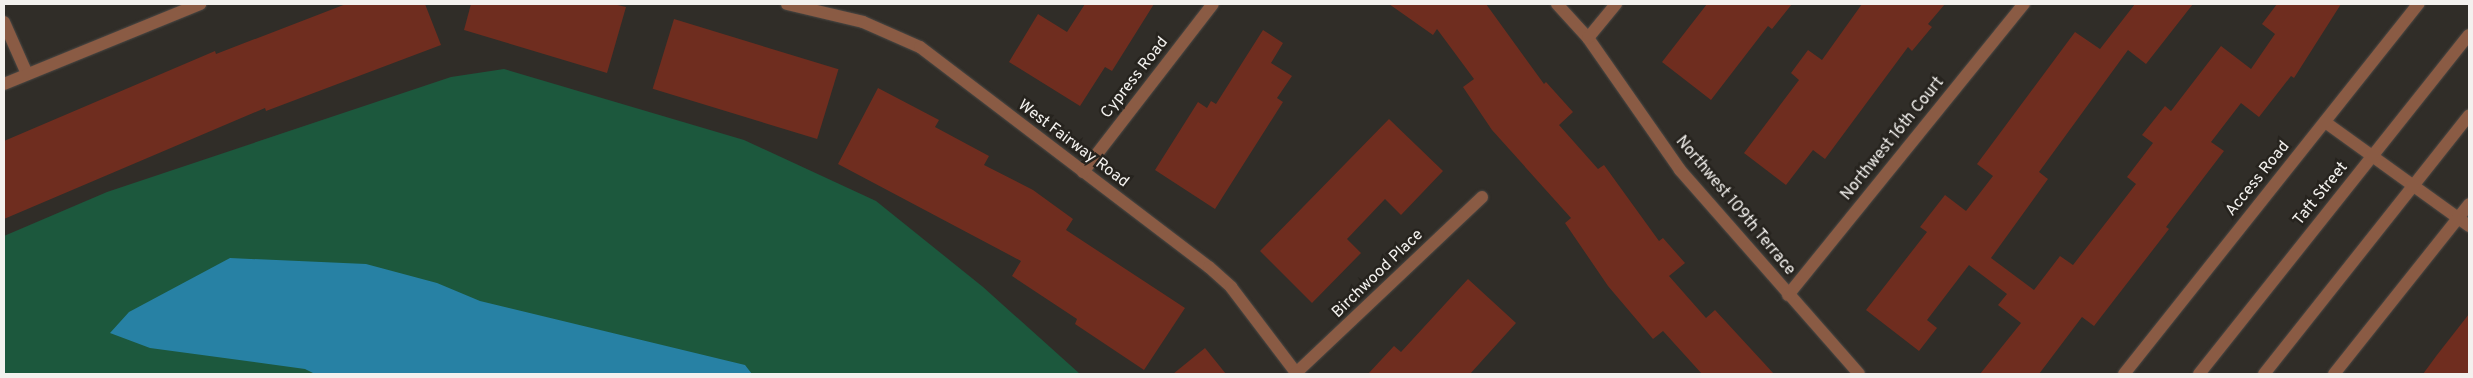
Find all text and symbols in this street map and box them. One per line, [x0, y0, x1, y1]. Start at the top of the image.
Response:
street label: Cypress Road [1097, 34, 1173, 122]
street label: Northwest 16th Court [1837, 73, 1949, 205]
street label: West Fairway Road [1014, 96, 1132, 192]
street label: Northwest 109th Terrace [1671, 132, 1799, 280]
street label: Access Road [2222, 138, 2294, 220]
street label: Taft Street [2290, 158, 2352, 230]
street label: Birchwood Place [1328, 226, 1428, 322]

